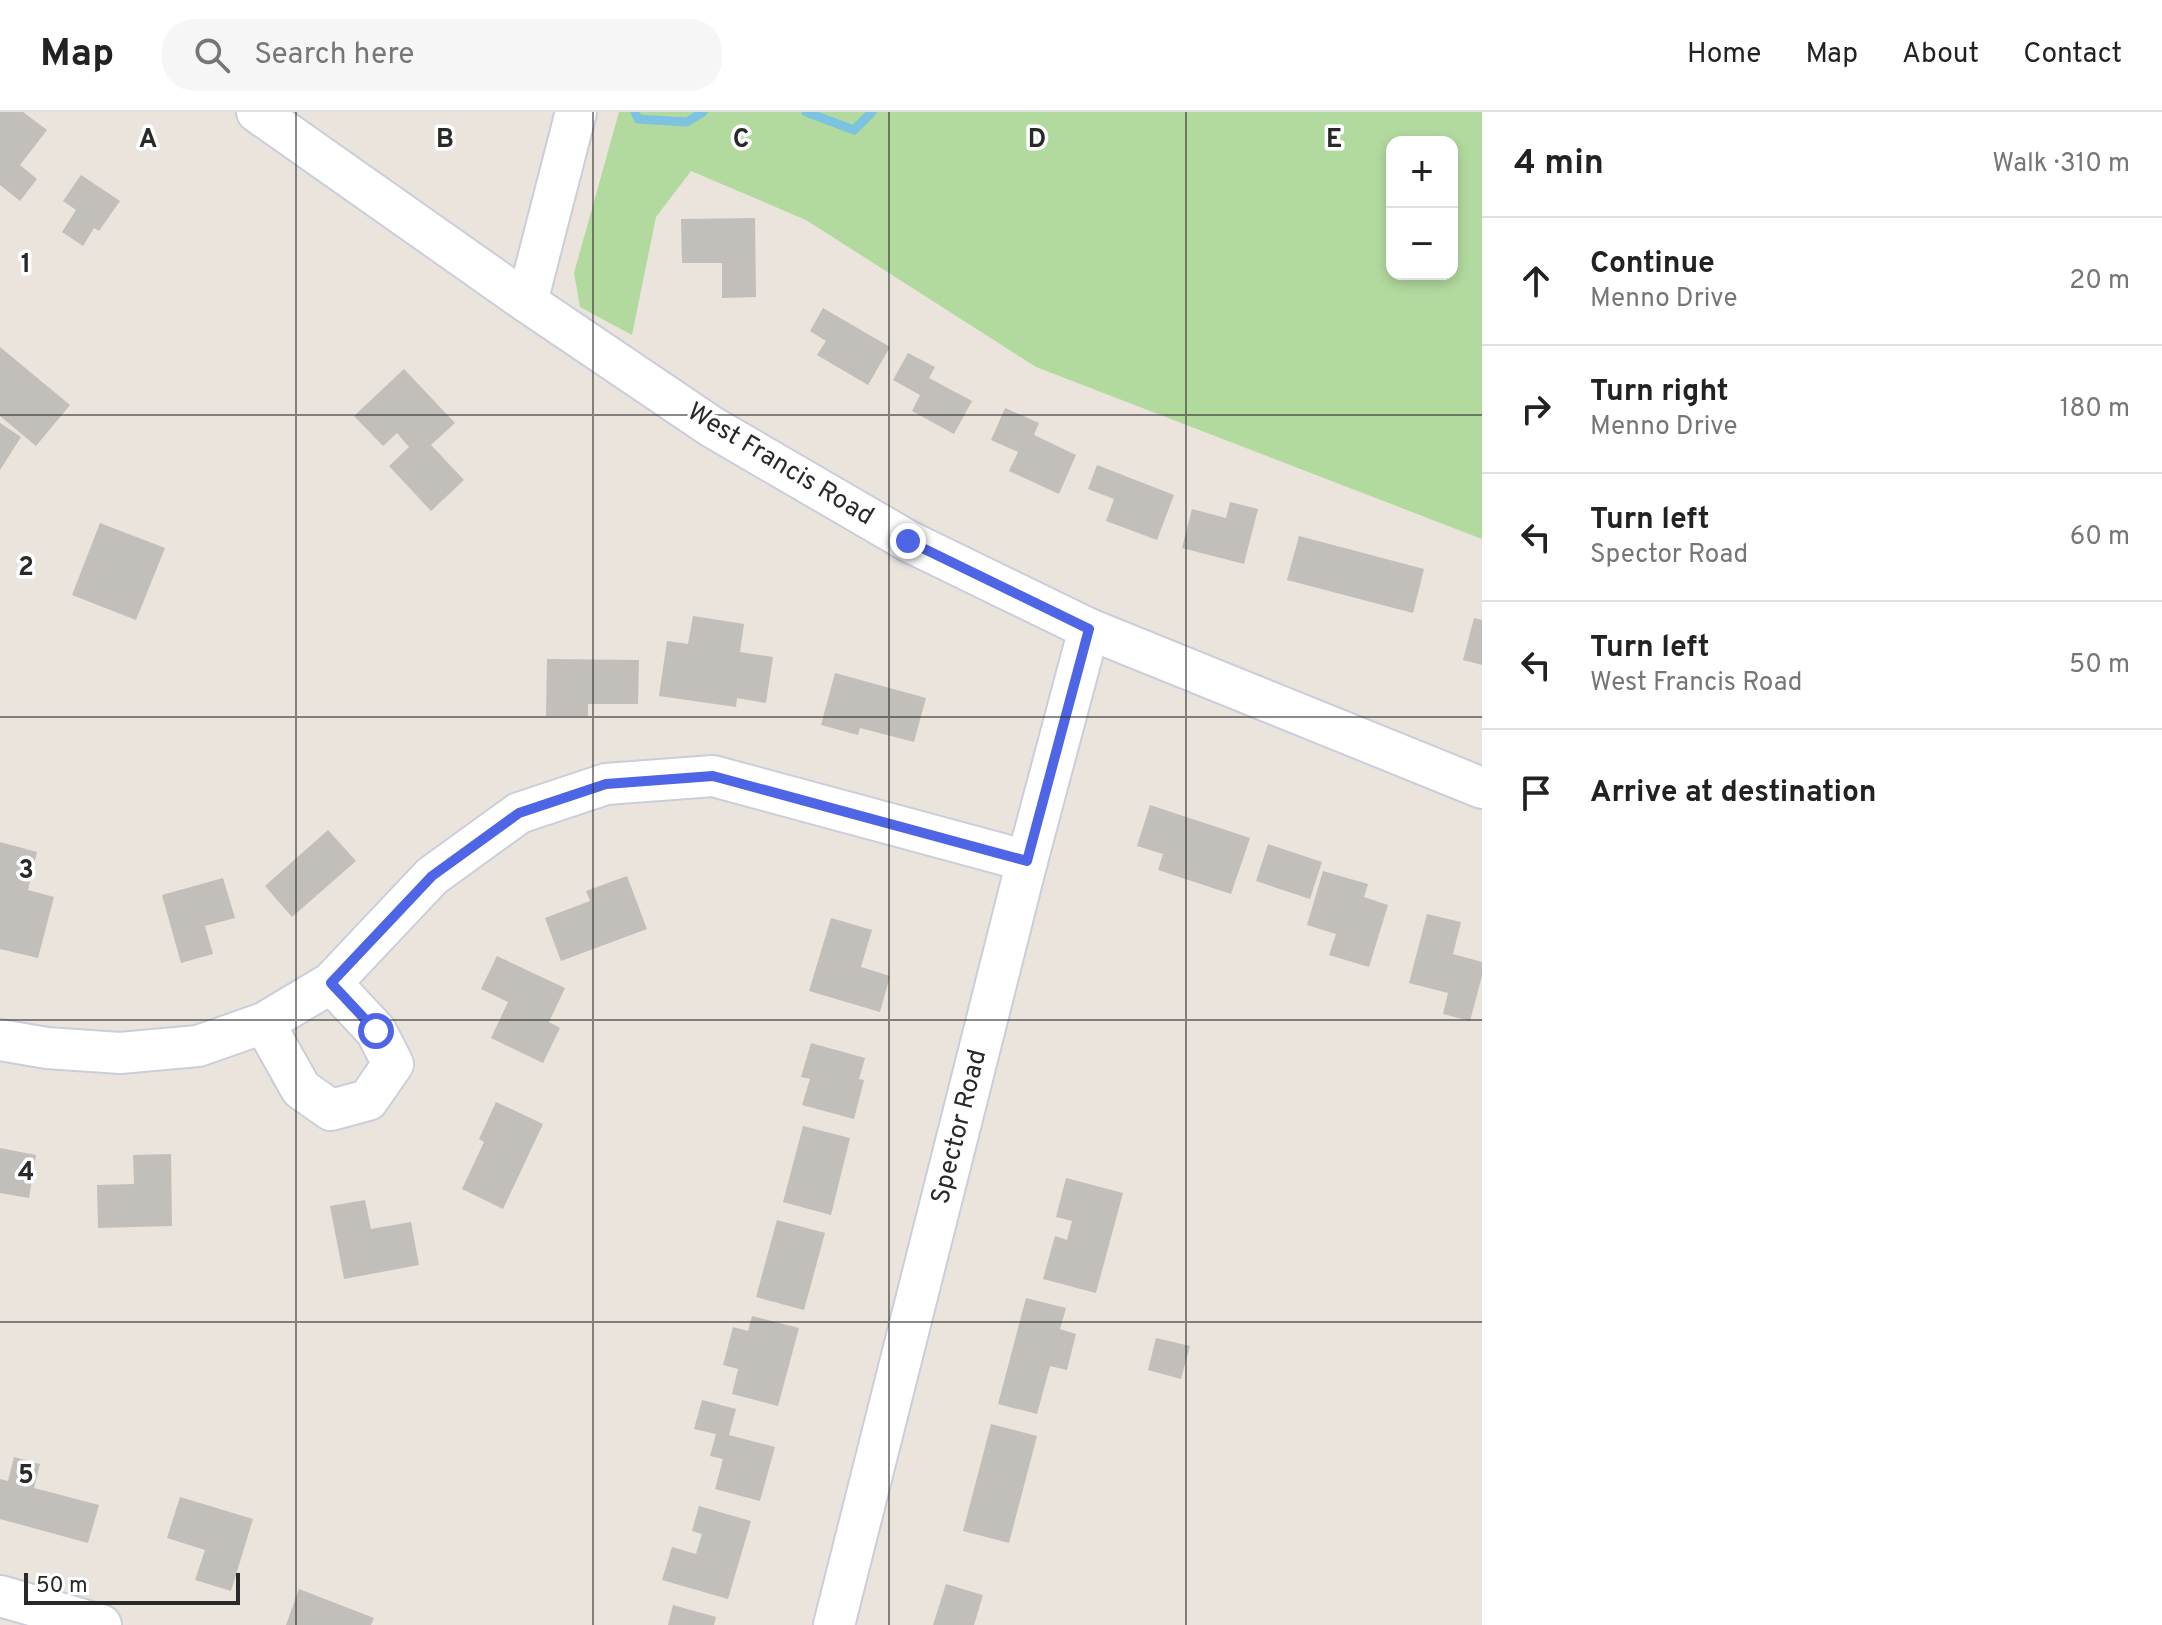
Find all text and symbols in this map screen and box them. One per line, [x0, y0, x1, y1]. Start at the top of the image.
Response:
search box [162, 19, 722, 91]
text: Map [40, 31, 114, 80]
icon: search [190, 33, 234, 77]
text: Search here [254, 37, 414, 74]
text: Home [1687, 37, 1761, 73]
text: Map [1805, 37, 1858, 73]
text: About [1902, 37, 1979, 73]
text: Contact [2023, 37, 2122, 73]
text: A [139, 124, 157, 157]
text: B [436, 124, 454, 157]
text: C [733, 124, 749, 157]
text: D [1028, 124, 1046, 157]
text: E [1326, 124, 1342, 157]
map controls [1386, 136, 1458, 280]
button: + [1386, 136, 1458, 208]
text: 4 min [1514, 143, 1604, 186]
text: Walk · 310 m [1992, 148, 2130, 181]
button: − [1386, 208, 1458, 280]
text: Continue [1590, 246, 1715, 283]
text: 1 [21, 249, 31, 282]
icon: ahead [1514, 259, 1558, 303]
text: 20 m [2069, 265, 2130, 298]
text: Menno Drive [1590, 283, 1737, 316]
text: Turn right [1590, 374, 1728, 411]
icon: right [1514, 387, 1558, 431]
text: 180 m [2060, 393, 2130, 426]
street label: West Francis Road [681, 396, 879, 534]
text: Menno Drive [1590, 411, 1737, 444]
text: Turn left [1590, 502, 1710, 539]
icon: left [1514, 515, 1558, 559]
text: 60 m [2070, 521, 2130, 554]
route end [890, 523, 926, 559]
text: Spector Road [1590, 539, 1748, 572]
text: 2 [18, 552, 34, 585]
text: Turn left [1590, 630, 1710, 667]
icon: left [1514, 643, 1558, 687]
text: 50 m [2069, 649, 2130, 682]
text: West Francis Road [1590, 667, 1802, 700]
icon: arrive [1514, 771, 1558, 815]
text: Arrive at destination [1590, 775, 1876, 812]
text: 3 [18, 855, 34, 888]
route start [358, 1013, 394, 1049]
street label: Spector Road [925, 1046, 995, 1208]
text: 4 [18, 1157, 34, 1190]
text: 5 [18, 1460, 34, 1493]
scale bar [24, 1569, 240, 1605]
text: 50 m [36, 1573, 88, 1600]

